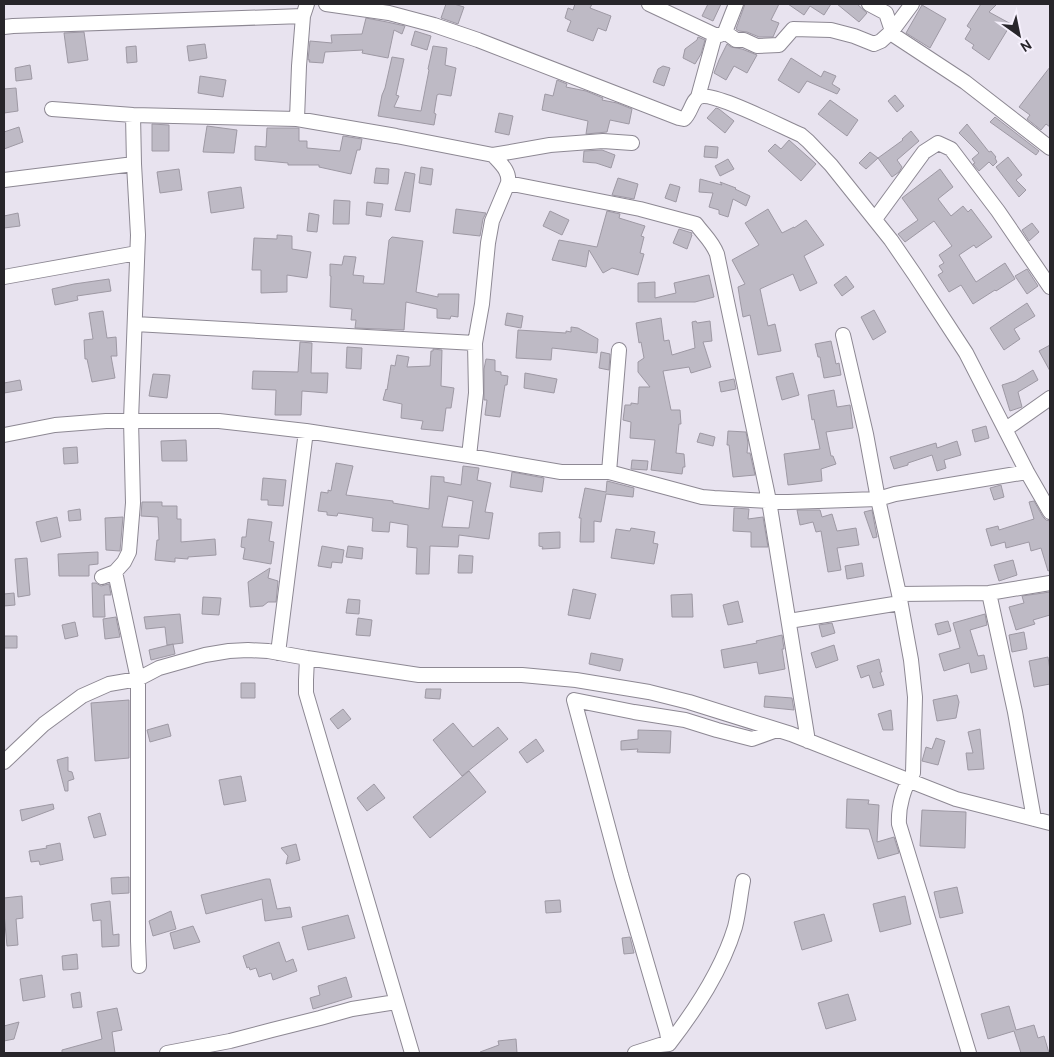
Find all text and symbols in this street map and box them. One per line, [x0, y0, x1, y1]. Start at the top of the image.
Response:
north arrow [994, 10, 1044, 60]
text: N [1017, 36, 1035, 56]

